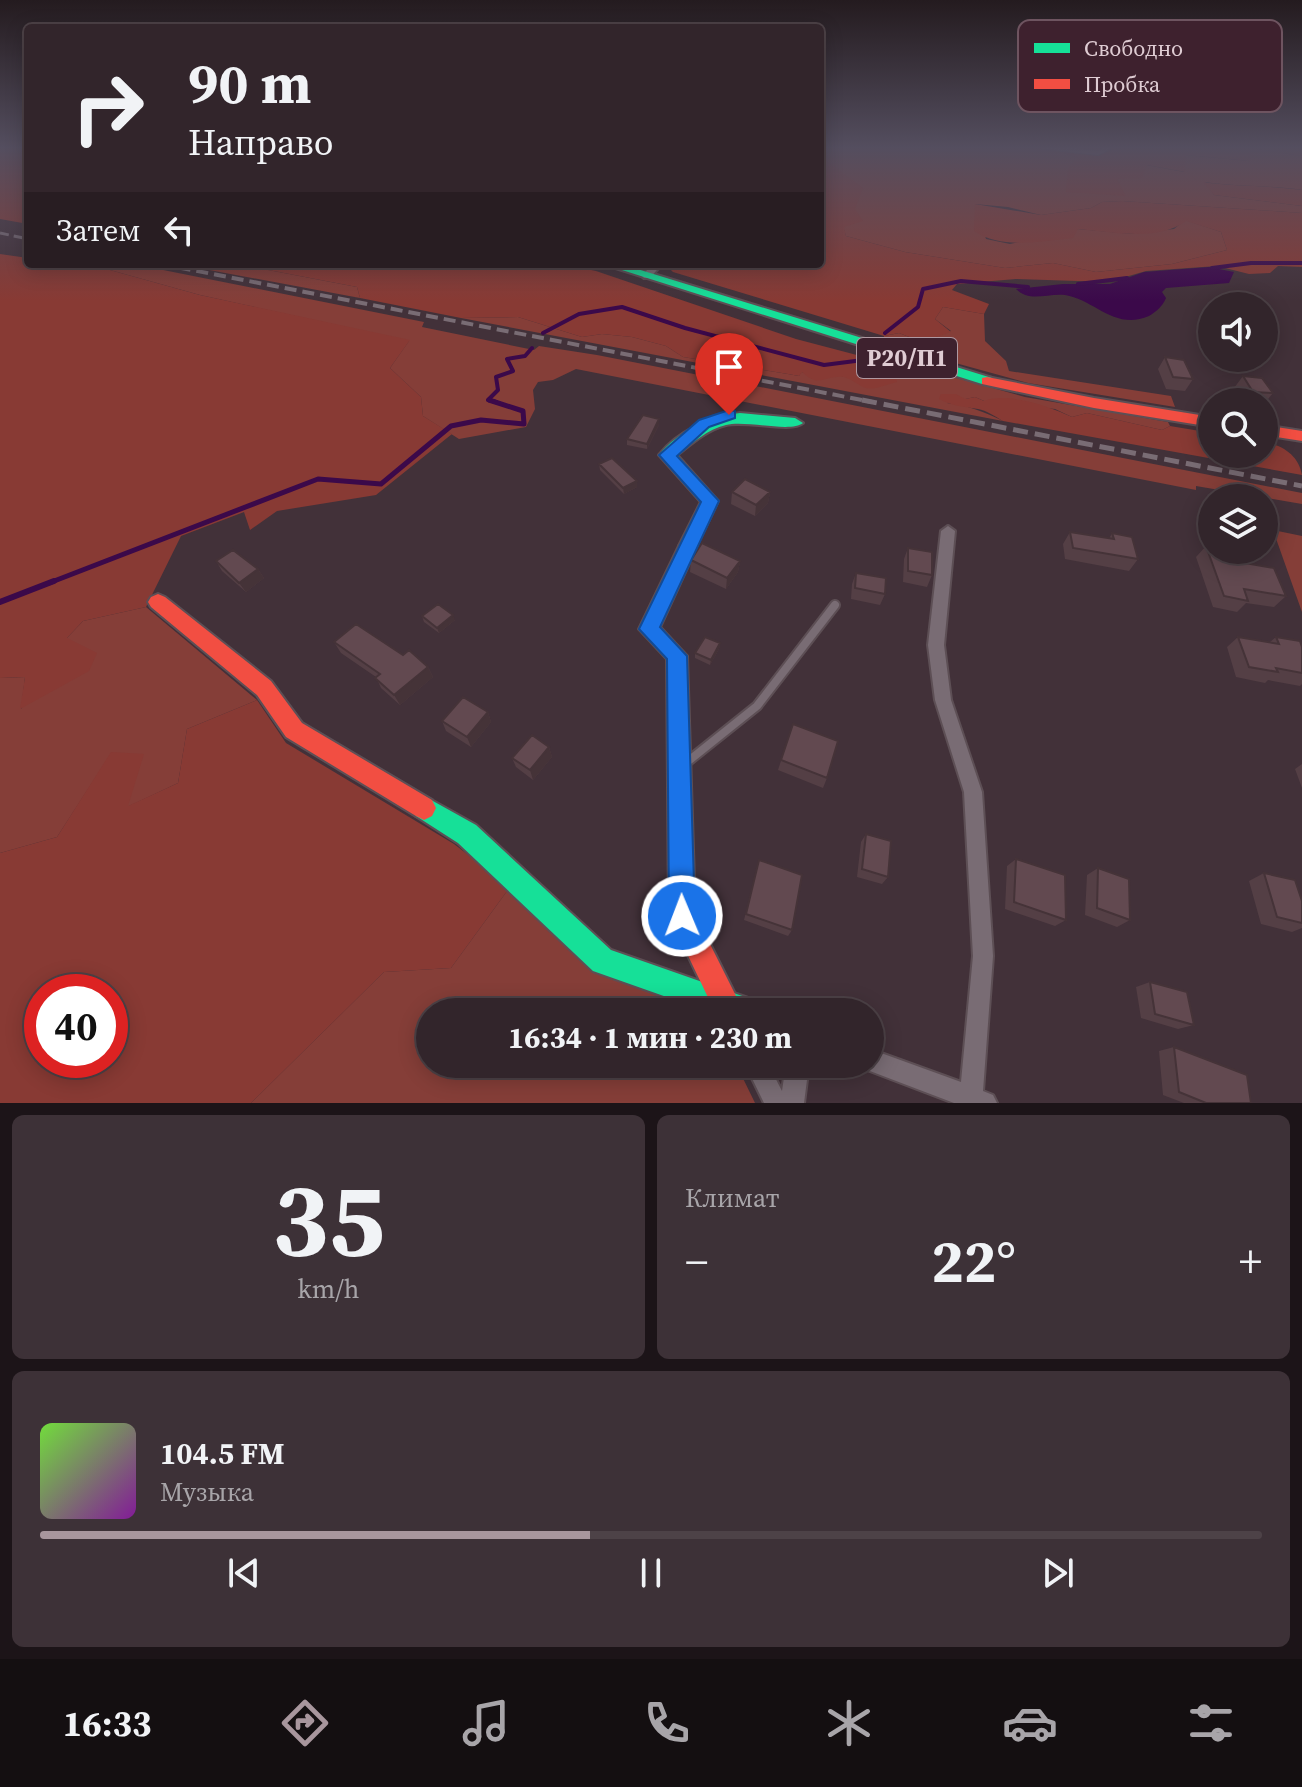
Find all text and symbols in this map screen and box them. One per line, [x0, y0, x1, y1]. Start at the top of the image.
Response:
legend [1018, 20, 1282, 112]
text: Свободно [1084, 33, 1183, 63]
text: 90 m [188, 45, 311, 122]
icon: right [56, 56, 160, 160]
text: Пробка [1084, 69, 1161, 99]
text: Направо [188, 118, 333, 167]
icon: left [157, 208, 201, 252]
text: Затем [56, 210, 141, 251]
map controls [1198, 292, 1278, 564]
button: sound [1198, 292, 1278, 372]
pin [695, 333, 763, 415]
road number: Р20/П1 [857, 338, 957, 378]
icon: arrive [707, 345, 751, 389]
button: search [1198, 388, 1278, 468]
button: layers [1198, 484, 1278, 564]
position arrow [640, 874, 724, 958]
speed limit sign: 40 [24, 974, 128, 1078]
text: 16:34 · 1 мин · 230 m [508, 1017, 792, 1058]
text: 35 [272, 1147, 385, 1290]
text: Климат [685, 1180, 779, 1216]
text: 22° [931, 1220, 1016, 1302]
text: − [685, 1231, 708, 1292]
text: + [1239, 1231, 1262, 1292]
text: km/h [298, 1271, 359, 1307]
text: 104.5 FM [160, 1433, 285, 1474]
text: Музыка [160, 1474, 254, 1510]
icon: previous [222, 1551, 266, 1595]
icon: pause [629, 1551, 673, 1595]
icon: next [1036, 1551, 1080, 1595]
icon: directions [277, 1695, 333, 1751]
icon: music [458, 1695, 514, 1751]
icon: phone [639, 1695, 695, 1751]
icon: climate [821, 1695, 877, 1751]
icon: car [1002, 1695, 1058, 1751]
icon: filters [1183, 1695, 1239, 1751]
text: 16:33 [63, 1699, 152, 1748]

